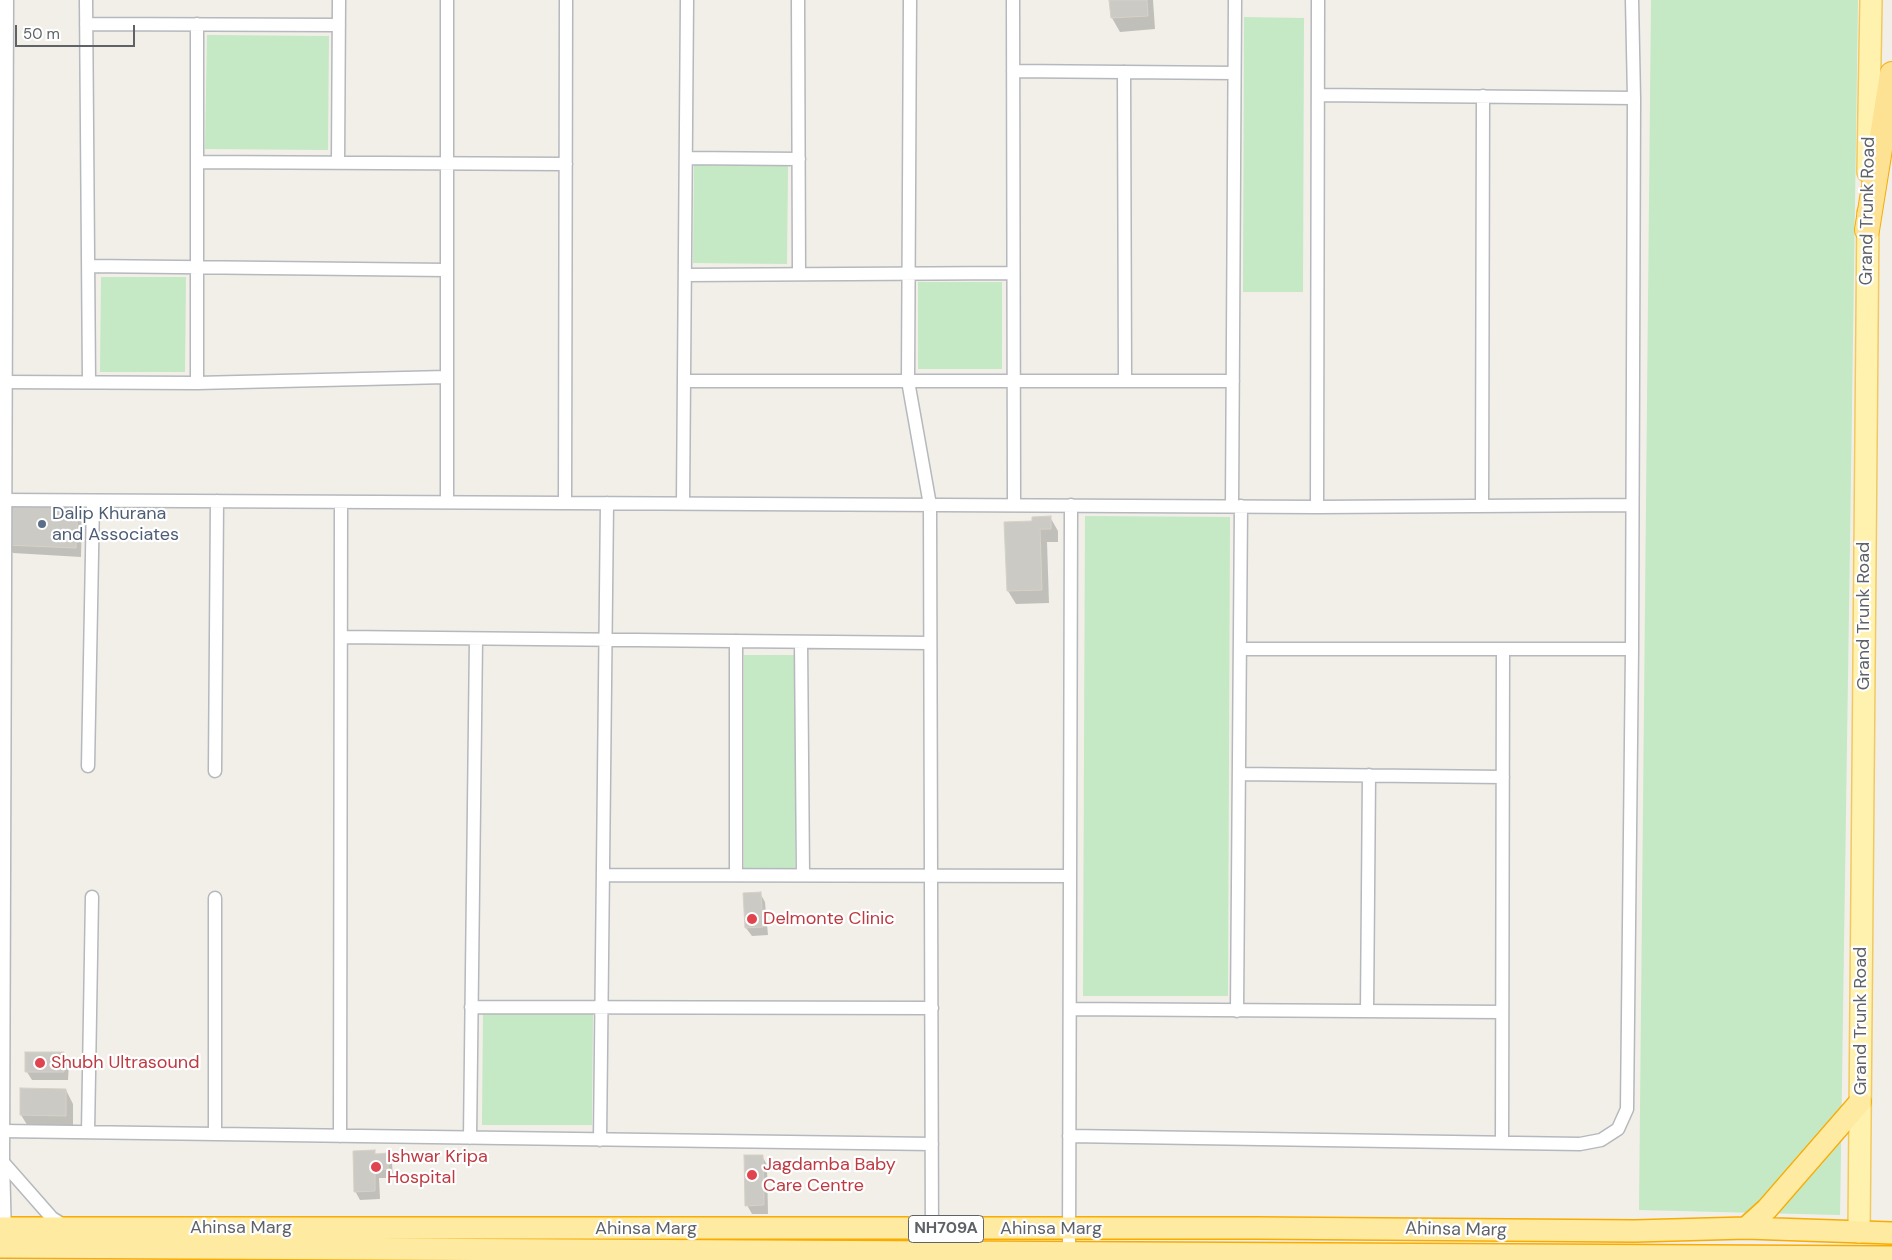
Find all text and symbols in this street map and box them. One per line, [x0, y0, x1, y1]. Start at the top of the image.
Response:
scale bar [18, 15, 138, 47]
text: 50 m [23, 24, 60, 44]
street label: Grand Trunk Road [1856, 137, 1880, 285]
place label: Dalip Khurana and Associates [52, 503, 179, 546]
marker: Dalip Khurana and Associates [36, 518, 48, 530]
street label: Grand Trunk Road [1853, 542, 1875, 690]
place label: Delmonte Clinic [763, 908, 895, 930]
marker: Delmonte Clinic [745, 912, 759, 926]
street label: Grand Trunk Road [1850, 947, 1872, 1095]
place label: Shubh Ultrasound [51, 1052, 199, 1074]
marker: Shubh Ultrasound [33, 1056, 47, 1070]
place label: Ishwar Kripa Hospital [387, 1146, 488, 1188]
place label: Jagdamba Baby Care Centre [763, 1154, 896, 1196]
marker: Ishwar Kripa Hospital [369, 1160, 383, 1174]
marker: Jagdamba Baby Care Centre [745, 1168, 759, 1182]
road number: NH709A [908, 1216, 984, 1242]
street label: Ahinsa Marg [190, 1217, 292, 1239]
street label: Ahinsa Marg [595, 1218, 697, 1240]
street label: Ahinsa Marg [1000, 1218, 1102, 1240]
street label: Ahinsa Marg [1405, 1218, 1507, 1242]

